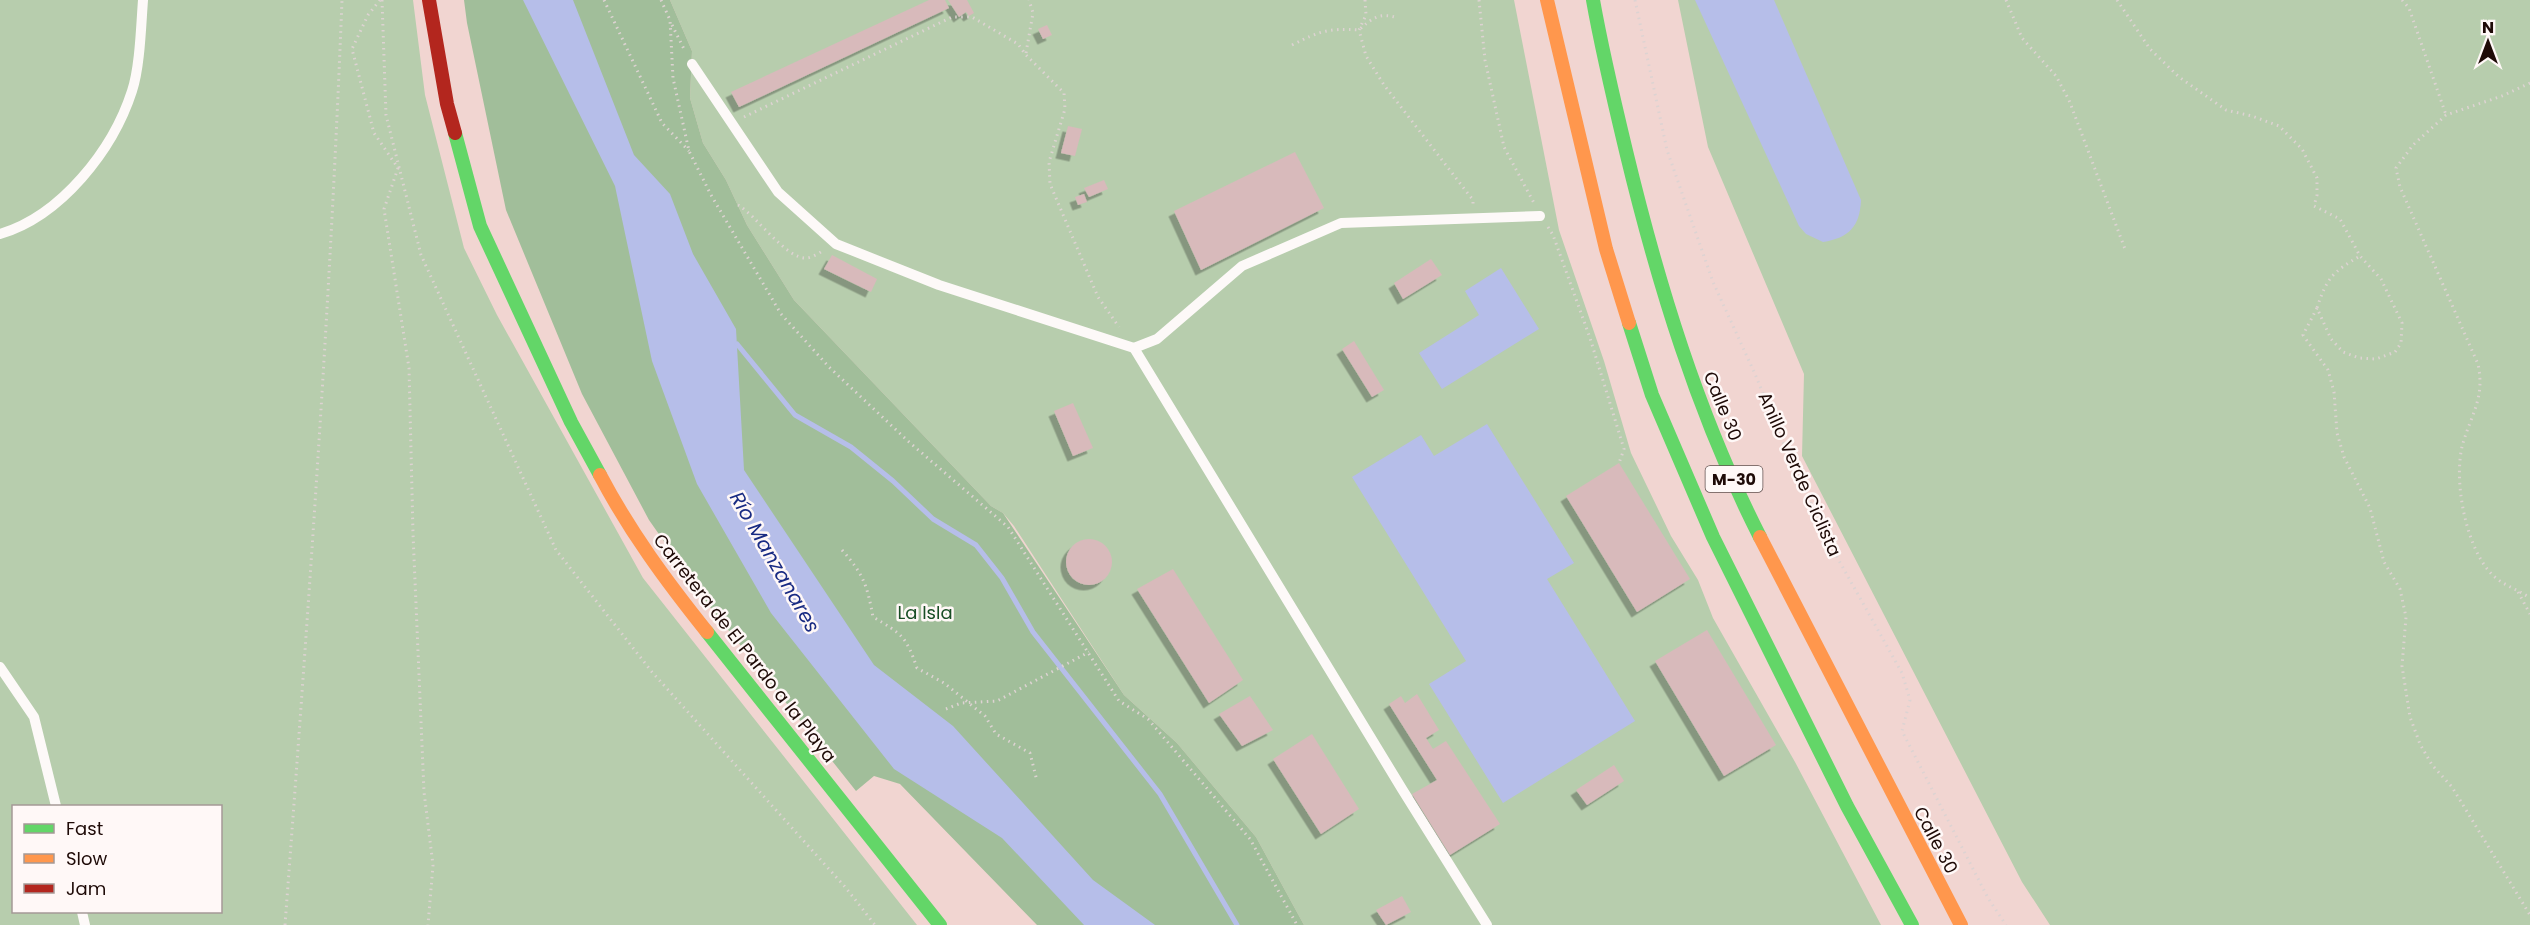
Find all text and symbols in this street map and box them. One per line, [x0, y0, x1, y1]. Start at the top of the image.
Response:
north arrow [2458, 12, 2518, 72]
text: N [2482, 16, 2494, 39]
street label: Calle 30 [1698, 368, 1748, 444]
street label: Anillo Verde Ciclista [1752, 388, 1848, 560]
road number: M-30 [1706, 466, 1762, 492]
water label: Río Manzanares [723, 486, 827, 638]
street label: Carretera de El Pardo a la Playa [648, 528, 842, 768]
park label: La Isla [897, 600, 953, 625]
street label: Calle 30 [1908, 802, 1964, 878]
legend [12, 805, 222, 913]
text: Fast [66, 816, 103, 841]
text: Slow [66, 846, 108, 871]
text: Jam [66, 876, 106, 901]

